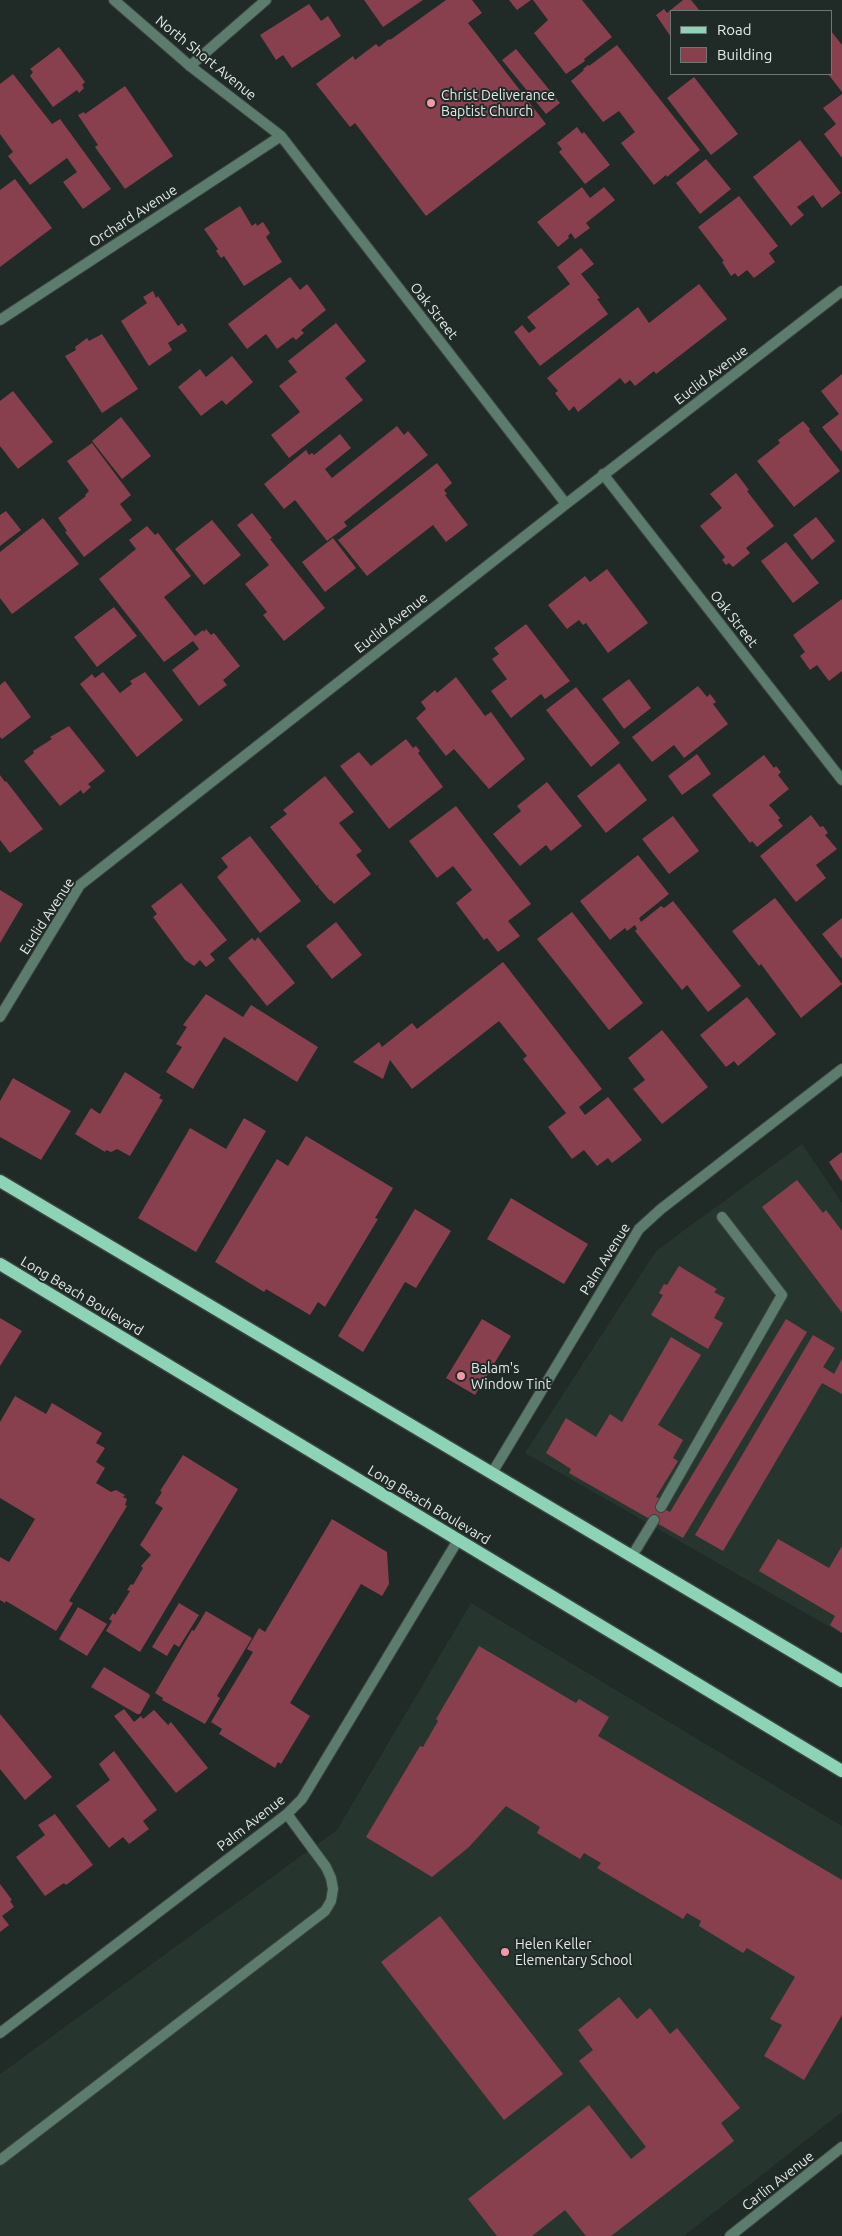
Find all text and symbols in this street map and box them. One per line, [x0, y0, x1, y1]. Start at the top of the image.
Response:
legend [670, 10, 832, 75]
street label: North Short Avenue [152, 12, 260, 104]
text: Road [717, 21, 752, 38]
text: Building [717, 46, 772, 63]
place label: Christ Deliverance Baptist Church [441, 87, 555, 120]
marker: Christ Deliverance Baptist Church [425, 97, 437, 109]
street label: Orchard Avenue [86, 181, 180, 251]
street label: Oak Street [407, 279, 461, 343]
street label: Euclid Avenue [671, 342, 751, 408]
street label: Oak Street [707, 587, 761, 651]
street label: Euclid Avenue [351, 589, 431, 657]
street label: Euclid Avenue [16, 875, 78, 957]
street label: Palm Avenue [576, 1220, 634, 1298]
street label: Long Beach Boulevard [18, 1253, 146, 1339]
place label: Balam's Window Tint [471, 1360, 551, 1392]
marker: Balam's Window Tint [455, 1370, 467, 1382]
street label: Long Beach Boulevard [365, 1462, 493, 1548]
street label: Palm Avenue [214, 1791, 288, 1855]
place label: Helen Keller Elementary School [515, 1936, 632, 1968]
marker: Helen Keller Elementary School [499, 1946, 511, 1958]
street label: Carlin Avenue [739, 2148, 817, 2214]

